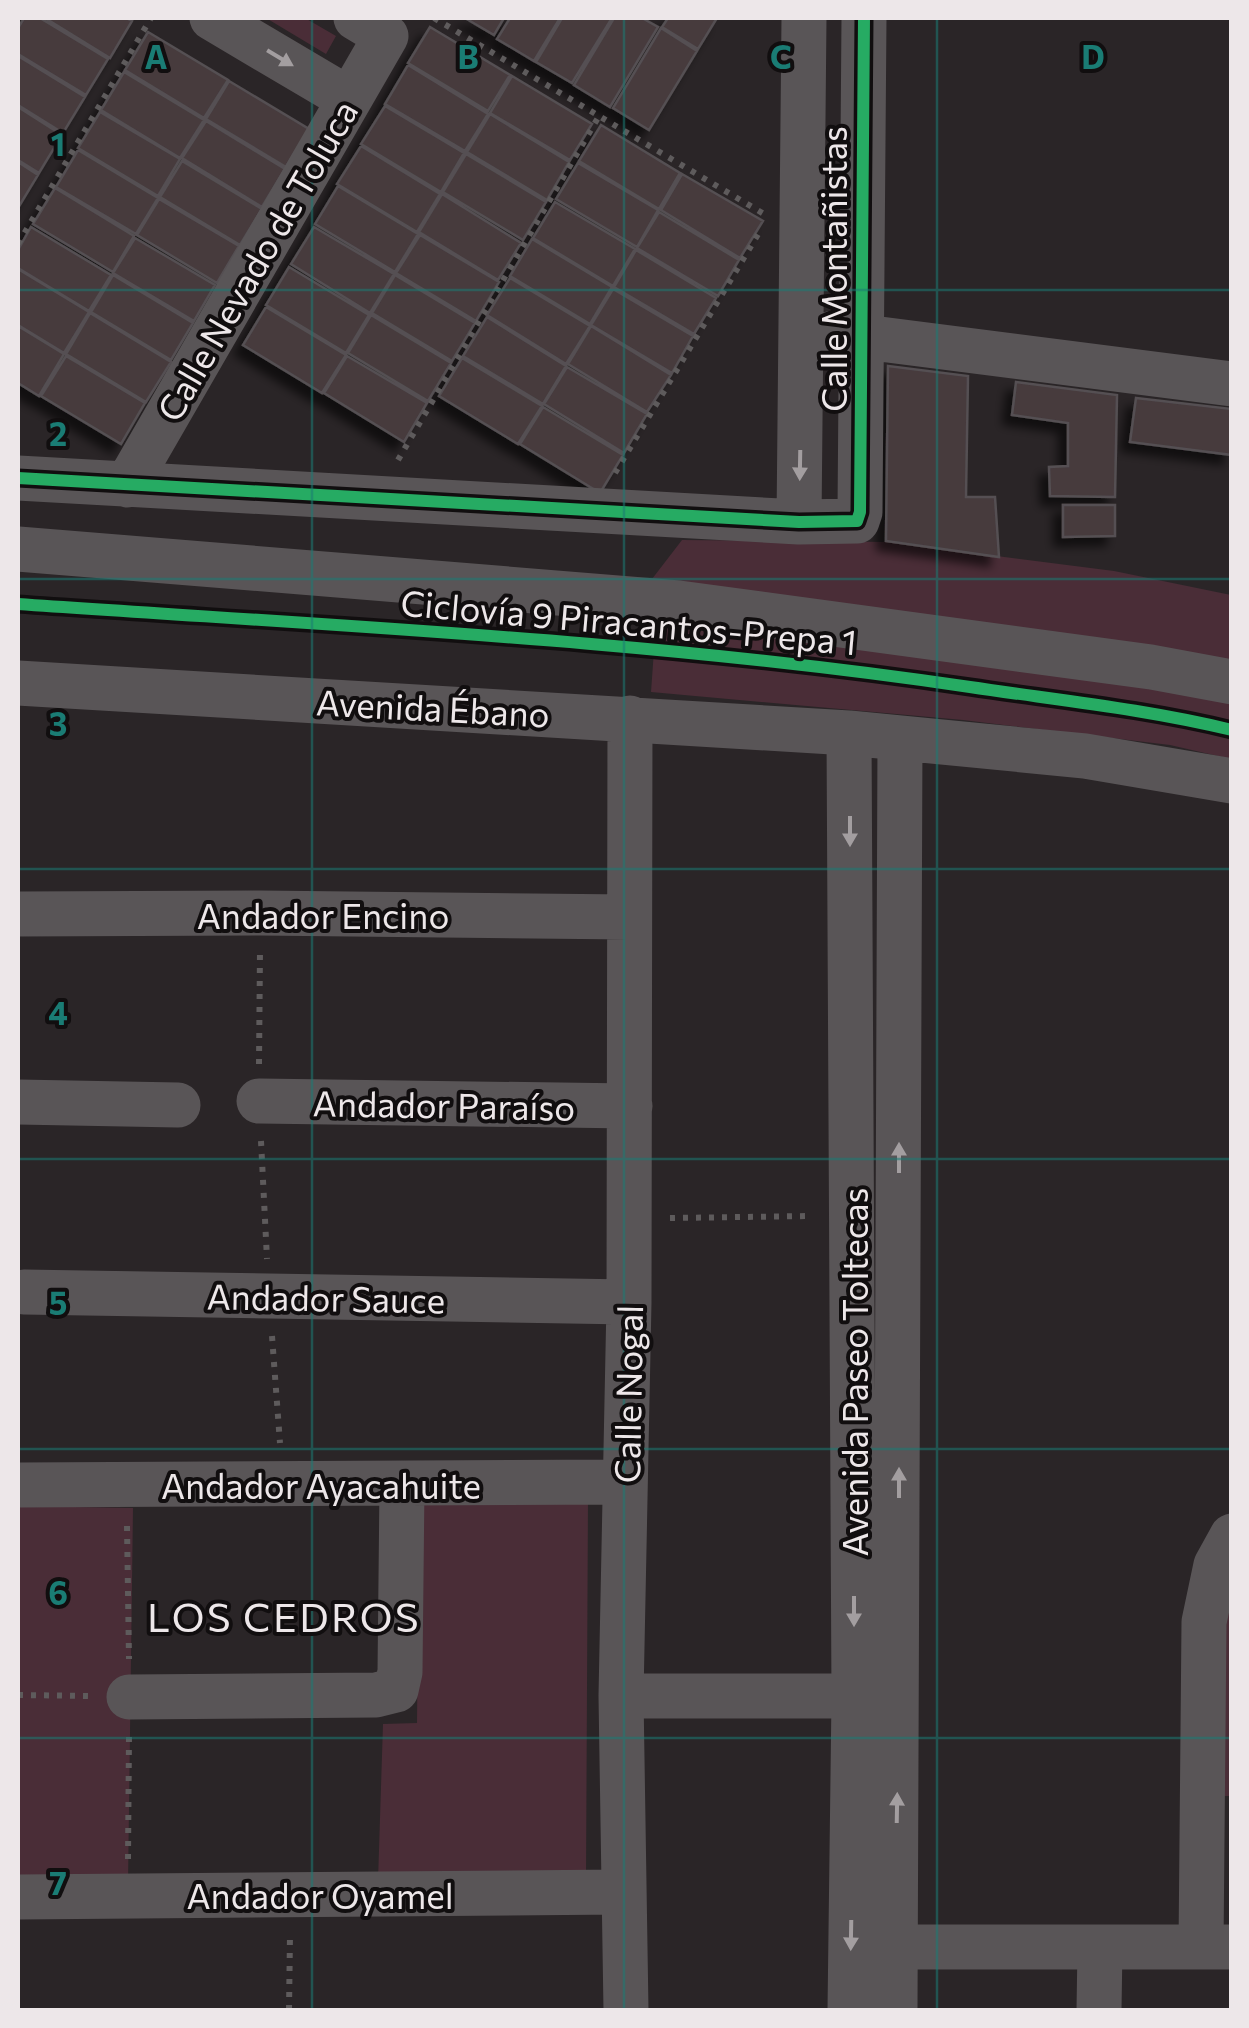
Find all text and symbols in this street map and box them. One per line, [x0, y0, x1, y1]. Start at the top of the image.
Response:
text: A [145, 36, 168, 76]
text: B [457, 36, 479, 76]
text: C [770, 36, 792, 76]
text: D [1081, 36, 1105, 76]
one-way arrow [266, 49, 294, 66]
street label: Calle Nevado de Toluca [147, 92, 365, 428]
text: 1 [51, 123, 65, 163]
street label: Calle Montañistas [811, 126, 854, 412]
text: 2 [49, 413, 67, 453]
one-way arrow [792, 449, 808, 481]
street label: Ciclovía 9 Piracantos-Prepa 1 [399, 580, 859, 662]
street label: Avenida Ébano [315, 679, 551, 735]
text: 3 [49, 703, 67, 743]
one-way arrow [842, 815, 858, 847]
street label: Andador Encino [197, 893, 449, 936]
text: 4 [48, 992, 68, 1032]
street label: Andador Paraíso [312, 1080, 576, 1128]
one-way arrow [891, 1142, 907, 1174]
street label: Avenida Paseo Toltecas [832, 1188, 875, 1556]
street label: Andador Sauce [206, 1273, 446, 1321]
text: 5 [49, 1282, 67, 1322]
street label: Calle Nogal [604, 1304, 650, 1484]
street label: Andador Ayacahuite [161, 1463, 481, 1506]
one-way arrow [891, 1467, 907, 1499]
text: 6 [48, 1572, 68, 1612]
district label: LOS CEDROS [147, 1591, 421, 1640]
one-way arrow [846, 1595, 862, 1627]
one-way arrow [890, 1792, 906, 1824]
text: 7 [49, 1862, 67, 1902]
street label: Andador Oyamel [186, 1873, 454, 1916]
one-way arrow [842, 1920, 858, 1952]

